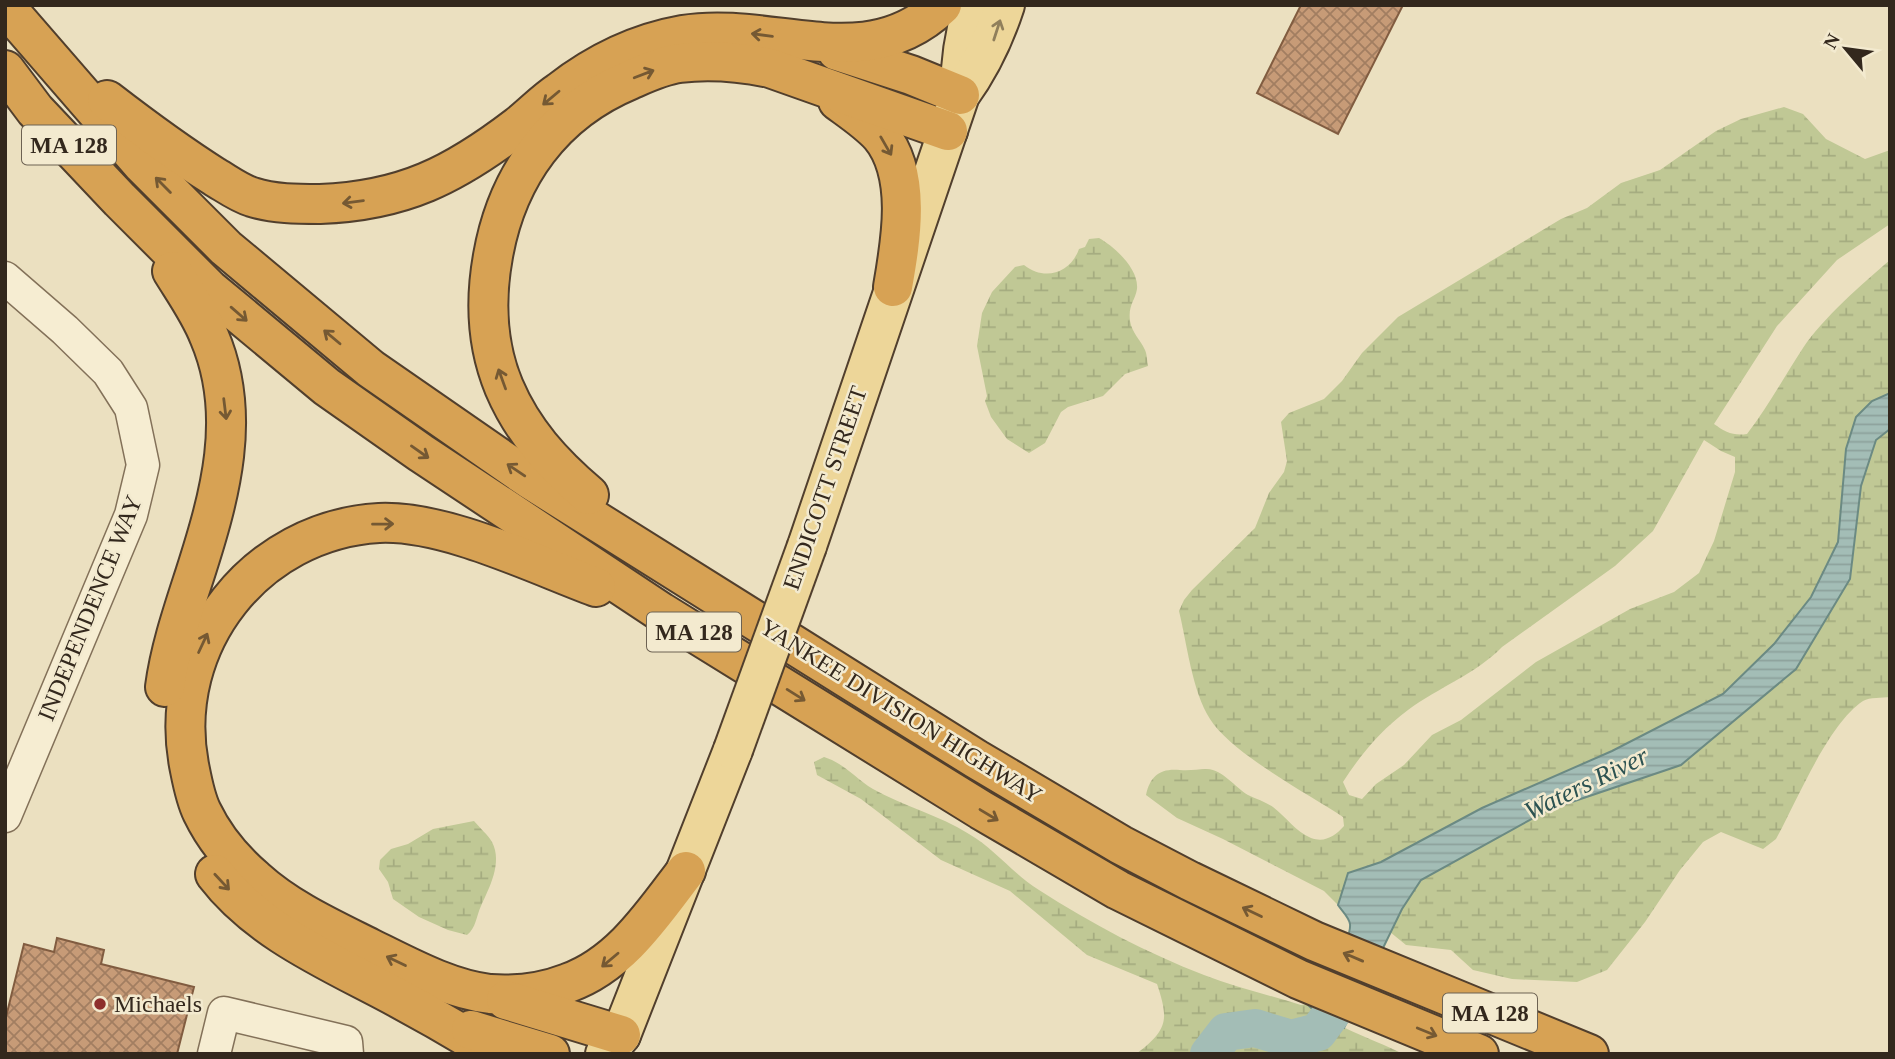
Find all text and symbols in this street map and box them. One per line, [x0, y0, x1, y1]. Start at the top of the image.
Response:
north arrow [1811, 14, 1881, 84]
one-way arrow [991, 19, 1004, 41]
one-way arrow [751, 29, 774, 42]
text: N [1819, 30, 1844, 52]
one-way arrow [632, 67, 654, 80]
one-way arrow [542, 90, 560, 106]
road number: MA 128 [22, 126, 116, 164]
one-way arrow [879, 135, 893, 155]
one-way arrow [155, 177, 172, 194]
one-way arrow [342, 195, 365, 208]
one-way arrow [230, 306, 248, 322]
one-way arrow [324, 329, 342, 344]
one-way arrow [495, 369, 507, 391]
street label: ENDICOTT STREET [778, 382, 872, 593]
one-way arrow [219, 397, 232, 420]
one-way arrow [410, 445, 429, 459]
one-way arrow [507, 463, 527, 477]
street label: INDEPENDENCE WAY [33, 492, 147, 724]
one-way arrow [371, 517, 394, 531]
road number: MA 128 [647, 612, 741, 652]
street label: YANKEE DIVISION HIGHWAY [755, 613, 1047, 809]
one-way arrow [197, 633, 210, 655]
one-way arrow [786, 688, 805, 703]
water label: Waters River [1520, 741, 1654, 826]
one-way arrow [979, 808, 999, 822]
one-way arrow [214, 873, 231, 890]
one-way arrow [1242, 905, 1263, 918]
one-way arrow [1342, 949, 1364, 962]
one-way arrow [601, 952, 619, 967]
one-way arrow [386, 954, 407, 968]
place label: Michaels [114, 991, 202, 1017]
road number: MA 128 [1443, 994, 1537, 1032]
marker: Michaels [92, 996, 108, 1012]
one-way arrow [1415, 1027, 1437, 1040]

